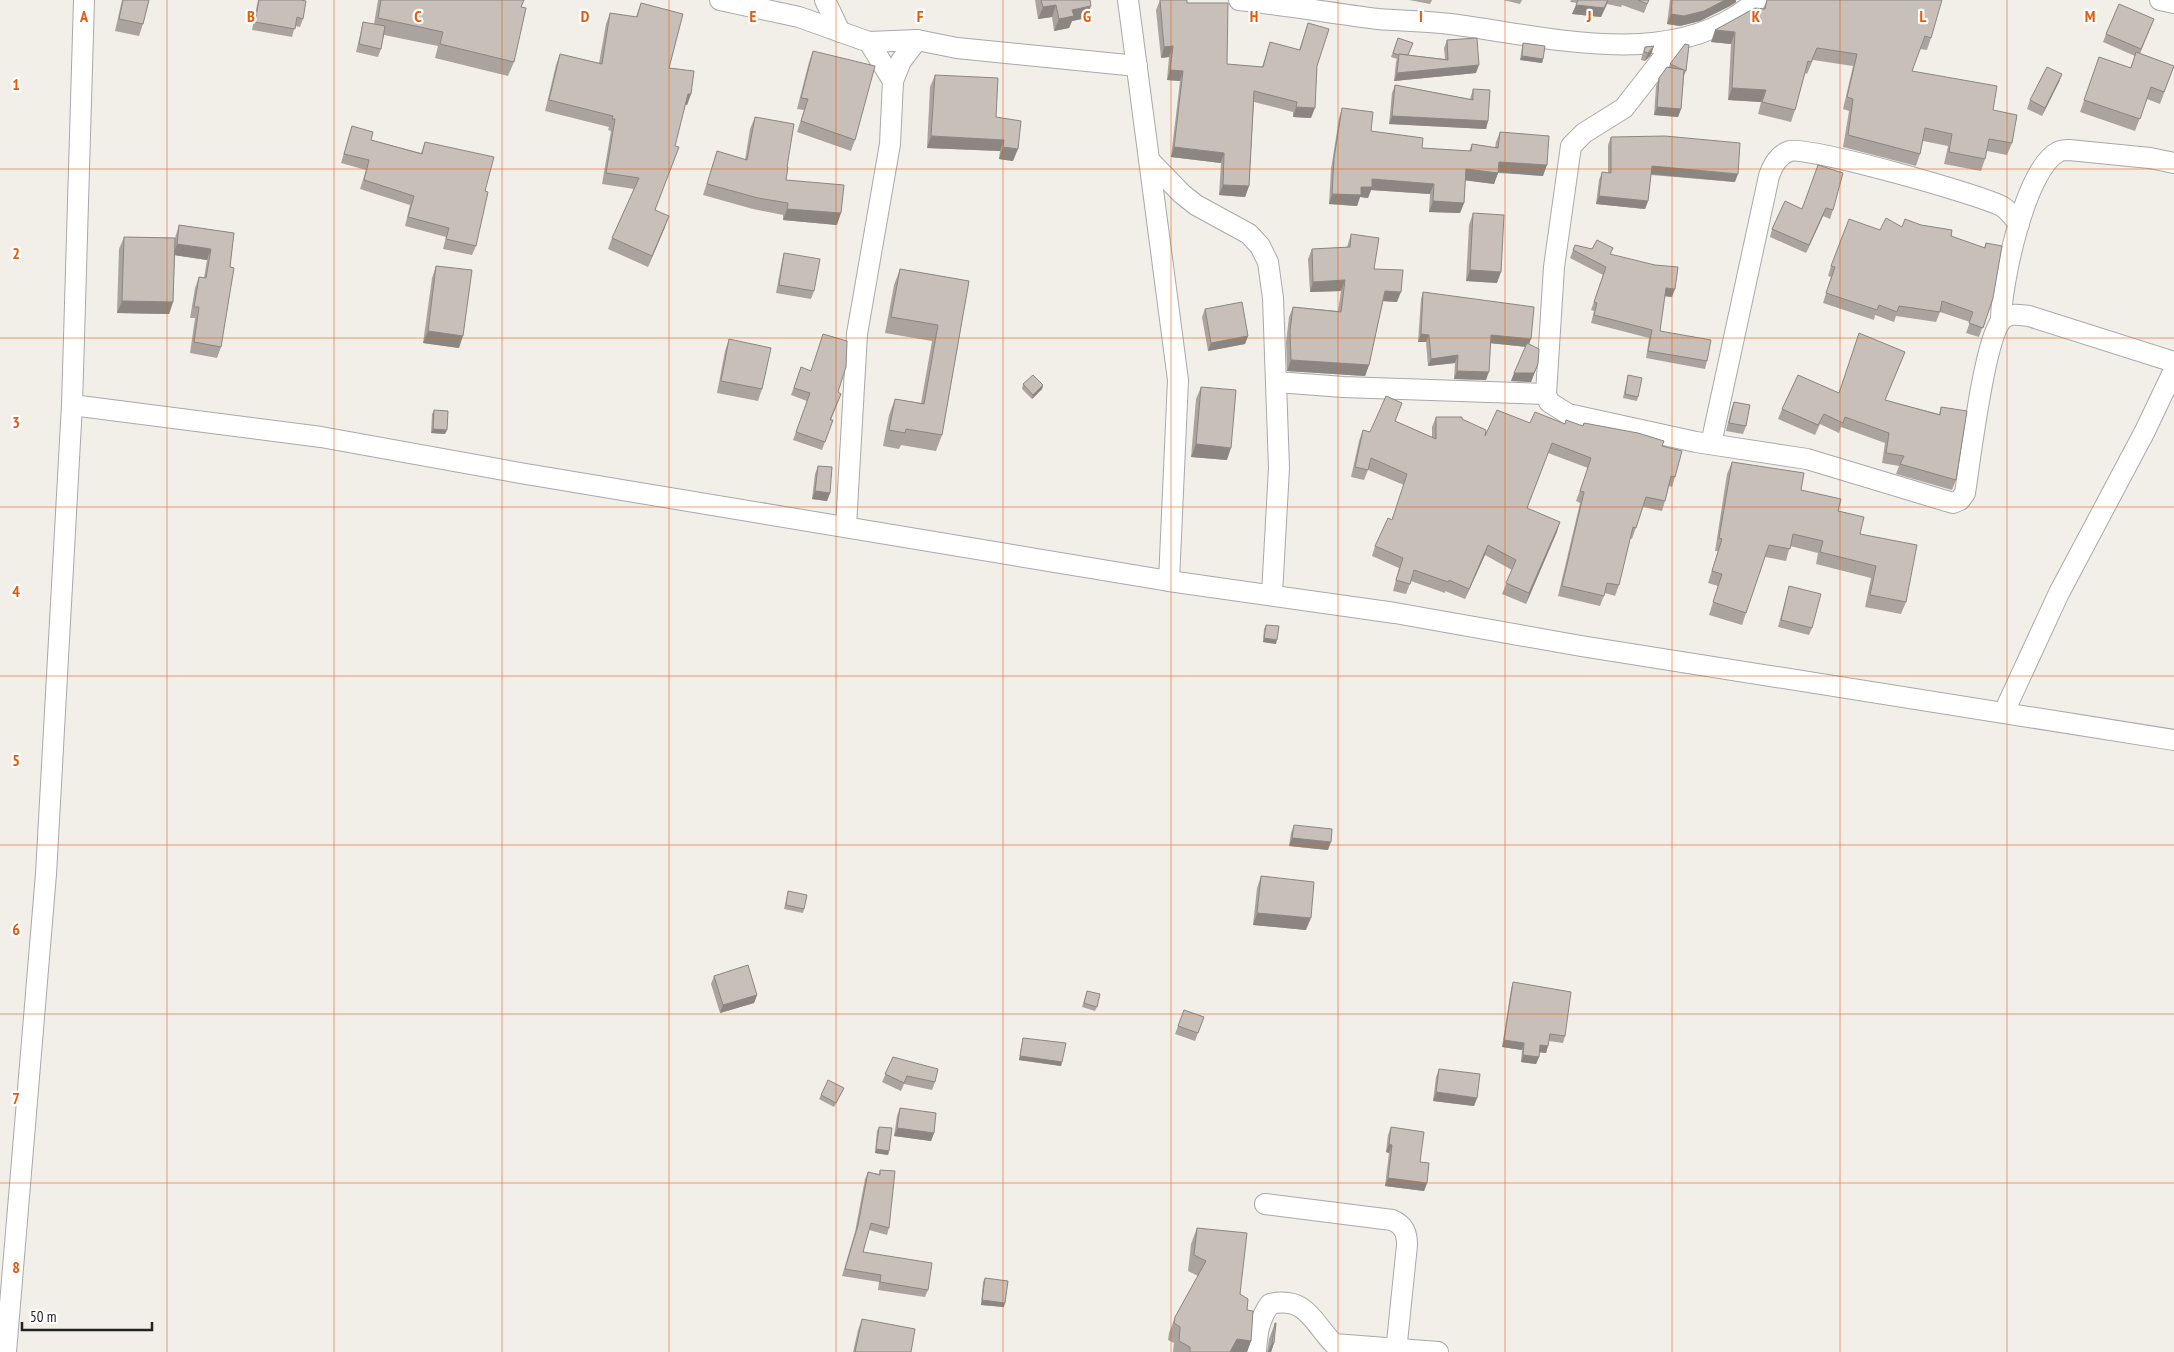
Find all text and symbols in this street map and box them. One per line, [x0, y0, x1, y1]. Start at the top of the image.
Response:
text: A [79, 6, 89, 26]
text: B [247, 6, 255, 26]
text: C [414, 6, 422, 26]
text: D [581, 6, 590, 26]
text: E [750, 6, 757, 26]
text: F [917, 6, 924, 26]
text: G [1083, 6, 1091, 26]
text: H [1250, 6, 1258, 26]
text: I [1419, 6, 1423, 26]
text: J [1586, 6, 1591, 26]
text: K [1752, 6, 1761, 26]
text: L [1920, 6, 1927, 26]
text: M [2085, 6, 2095, 26]
text: 1 [12, 74, 20, 94]
text: 2 [12, 243, 20, 263]
text: 3 [12, 412, 20, 432]
text: 4 [12, 581, 20, 601]
text: 5 [12, 750, 20, 770]
text: 6 [12, 919, 20, 939]
text: 7 [12, 1088, 20, 1108]
text: 8 [12, 1257, 20, 1277]
scale bar [22, 1300, 152, 1332]
text: 50 m [30, 1307, 56, 1326]

